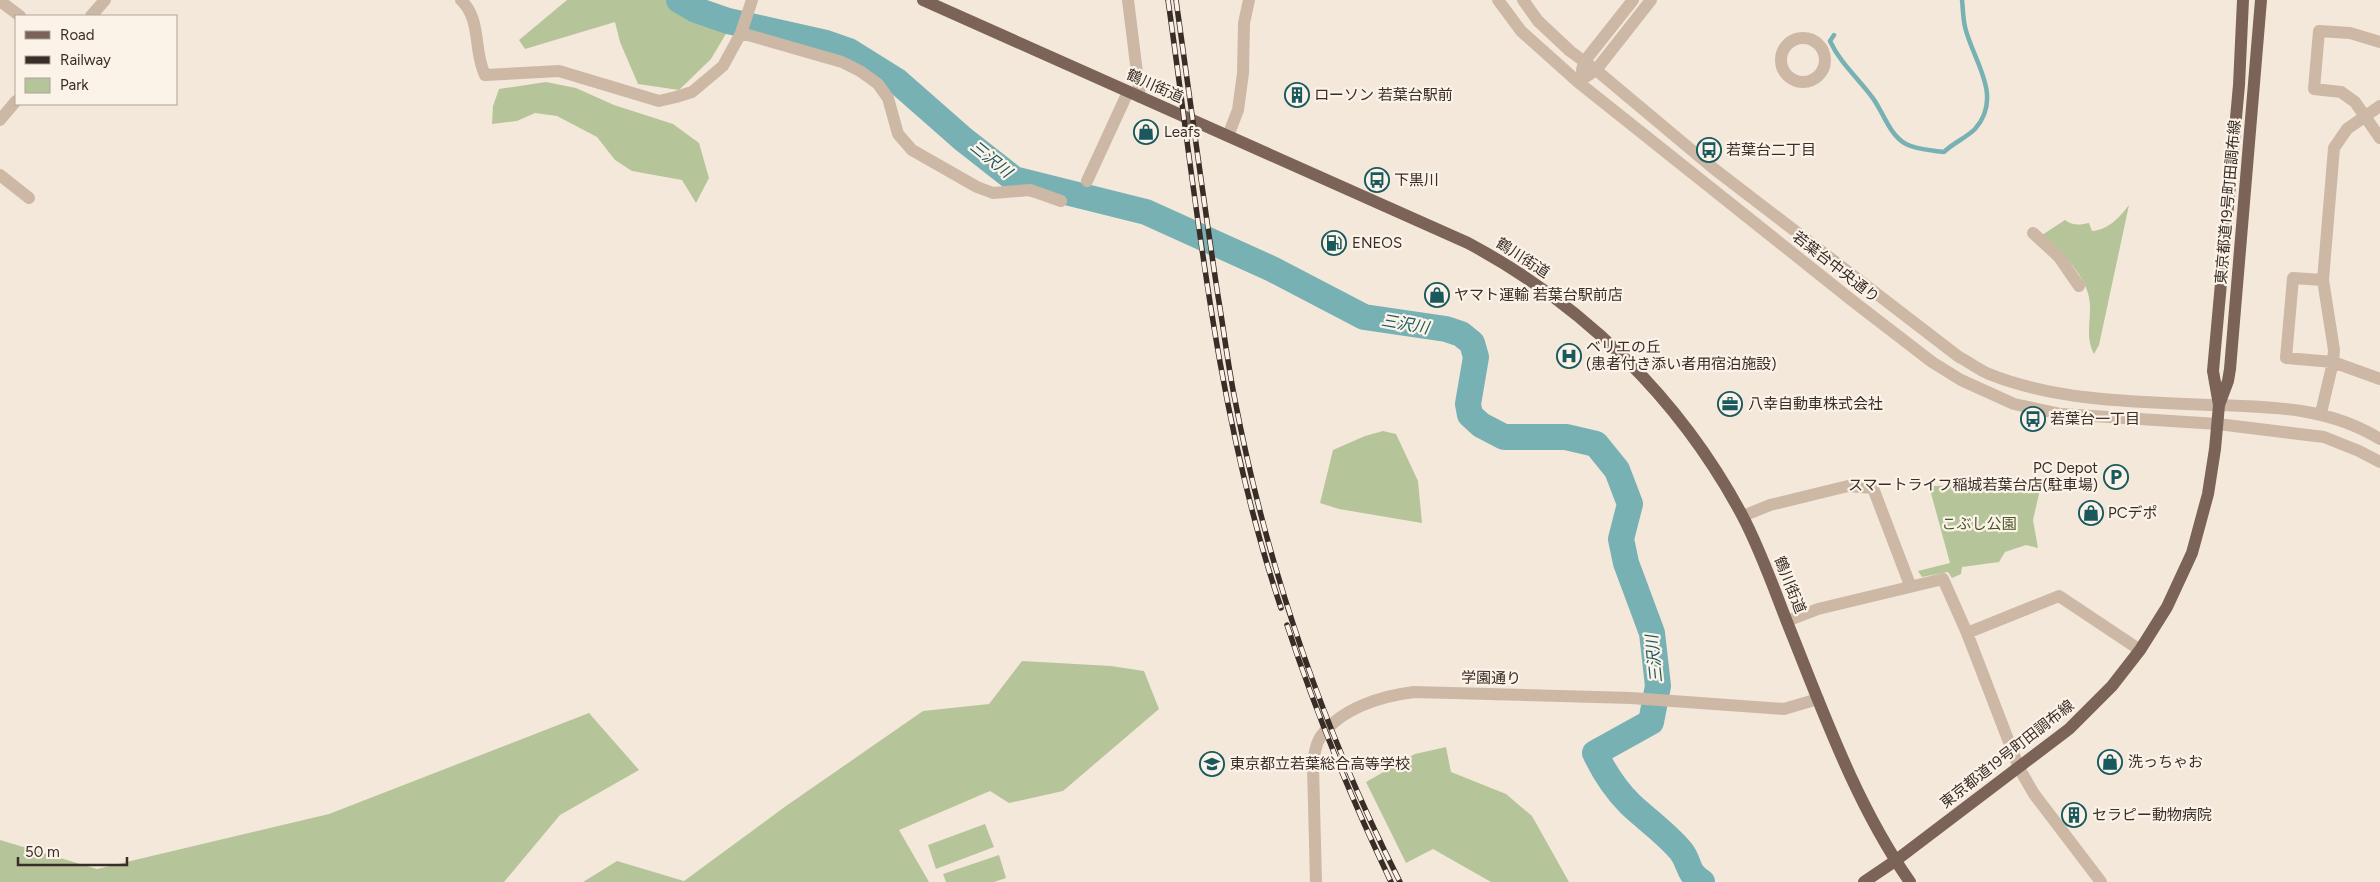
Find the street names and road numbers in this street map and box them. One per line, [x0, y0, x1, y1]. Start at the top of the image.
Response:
street label: 鶴川街道 [1124, 66, 1186, 106]
street label: 東京都道19号町田調布線 [2212, 119, 2244, 285]
street label: 若葉台中央通り [1789, 228, 1883, 306]
street label: 鶴川街道 [1493, 234, 1553, 282]
street label: 鶴川街道 [1770, 554, 1810, 616]
street label: 学園通り [1461, 668, 1521, 688]
street label: 東京都道19号町田調布線 [1937, 696, 2077, 812]

